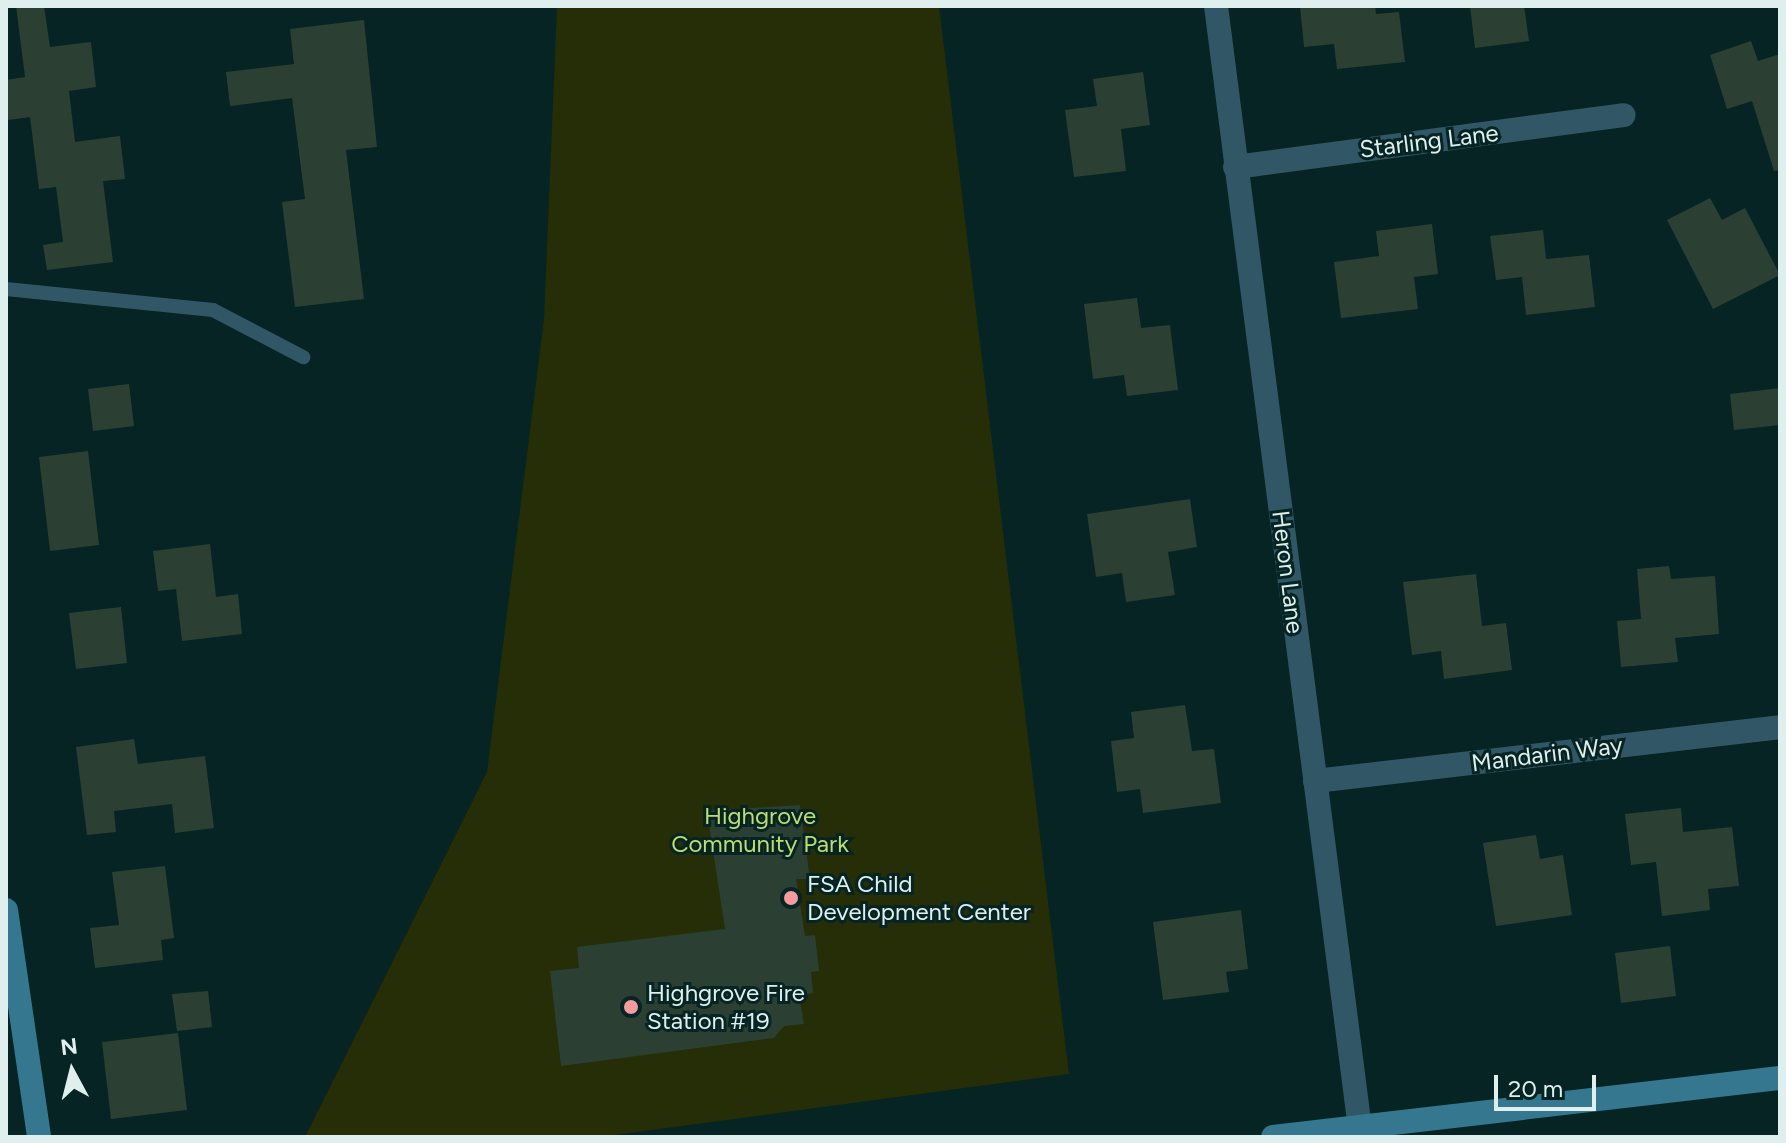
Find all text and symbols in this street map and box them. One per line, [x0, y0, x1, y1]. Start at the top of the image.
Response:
street label: Starling Lane [1358, 118, 1500, 164]
street label: Heron Lane [1266, 509, 1310, 635]
street label: Mandarin Way [1470, 730, 1624, 778]
park label: Highgrove Community Park [671, 802, 849, 858]
place label: FSA Child Development Center [807, 870, 1031, 926]
marker: FSA Child Development Center [782, 889, 800, 907]
place label: Highgrove Fire Station #19 [647, 979, 805, 1035]
marker: Highgrove Fire Station #19 [622, 998, 640, 1016]
north arrow [32, 1031, 112, 1111]
text: N [59, 1032, 79, 1061]
scale bar [1498, 1059, 1600, 1109]
text: 20 m [1508, 1074, 1563, 1103]

